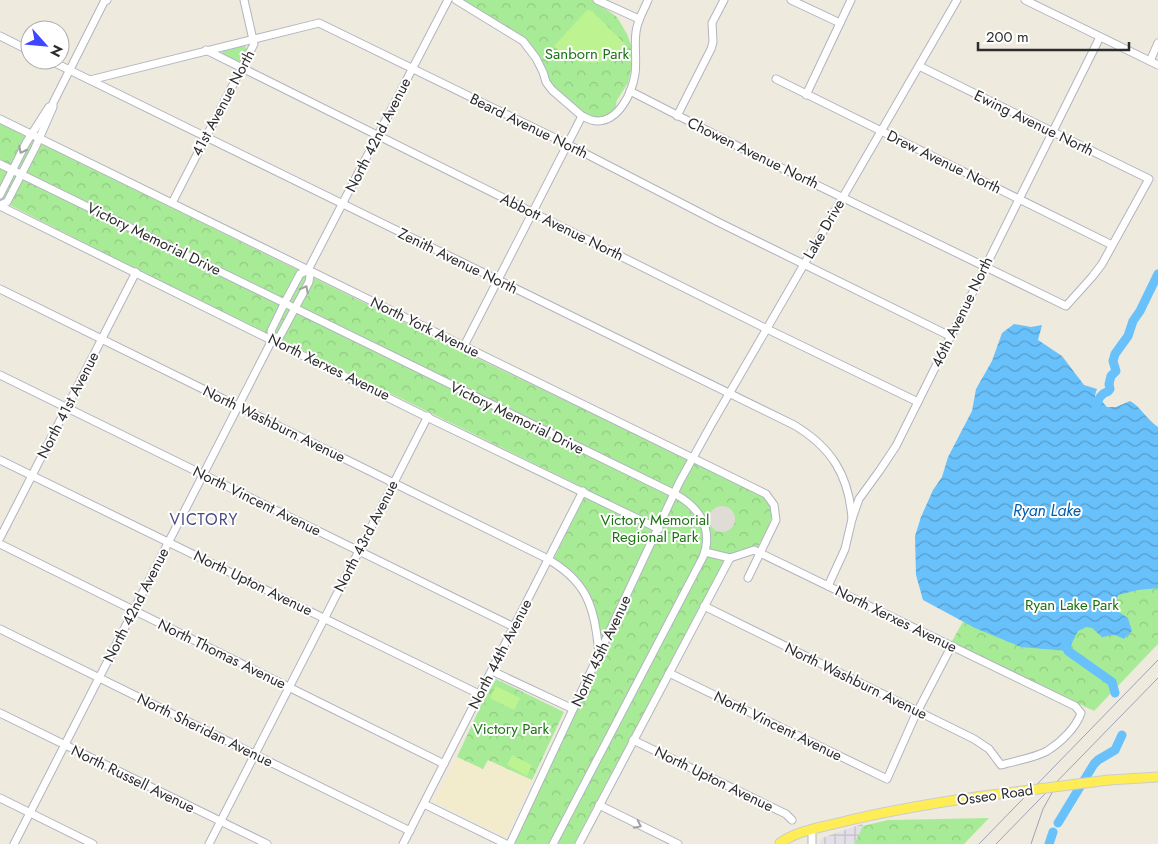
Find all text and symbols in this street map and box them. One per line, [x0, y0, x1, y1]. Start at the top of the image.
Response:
north arrow [20, 20, 70, 70]
scale bar [978, 20, 1129, 52]
text: 200 m [986, 26, 1029, 48]
text: N [45, 41, 68, 60]
park label: Sanborn Park [545, 43, 630, 65]
street label: 41st Avenue North [186, 46, 260, 160]
street label: North 42nd Avenue [340, 74, 416, 196]
street label: Ewing Avenue North [970, 84, 1098, 162]
street label: Beard Avenue North [466, 88, 592, 164]
street label: Chowen Avenue North [684, 112, 822, 194]
street label: Drew Avenue North [883, 125, 1005, 199]
one-way arrow [18, 145, 28, 154]
street label: Abbott Avenue North [497, 188, 627, 266]
street label: Lake Drive [798, 195, 850, 263]
street label: Victory Memorial Drive [83, 197, 225, 281]
street label: Zenith Avenue North [394, 222, 522, 300]
street label: 46th Avenue North [926, 253, 998, 371]
one-way arrow [299, 285, 309, 294]
street label: North York Avenue [367, 291, 484, 363]
street label: North Xerxes Avenue [264, 328, 394, 406]
street label: North 41st Avenue [32, 348, 105, 462]
street label: Victory Memorial Drive [446, 376, 588, 460]
street label: North Washburn Avenue [199, 380, 349, 468]
street label: North Vincent Avenue [189, 460, 325, 542]
street label: North 43rd Avenue [328, 476, 404, 596]
water label: Ryan Lake [1013, 499, 1081, 522]
district label: VICTORY [169, 508, 239, 531]
park label: Victory Memorial Regional Park [601, 509, 709, 548]
street label: North 42nd Avenue [98, 544, 174, 666]
street label: North Upton Avenue [190, 545, 316, 621]
street label: North Xerxes Avenue [831, 580, 961, 658]
street label: North 45th Avenue [565, 591, 637, 710]
park label: Ryan Lake Park [1025, 594, 1119, 616]
street label: North 44th Avenue [463, 595, 537, 713]
street label: North Thomas Avenue [154, 613, 290, 695]
street label: North Washburn Avenue [781, 637, 931, 725]
street label: North Vincent Avenue [710, 685, 846, 767]
street label: North Sheridan Avenue [133, 688, 277, 773]
park label: Victory Park [473, 718, 549, 740]
street label: North Russell Avenue [67, 739, 199, 819]
street label: North Upton Avenue [651, 741, 777, 817]
street label: Osseo Road [955, 779, 1035, 811]
one-way arrow [633, 819, 642, 829]

